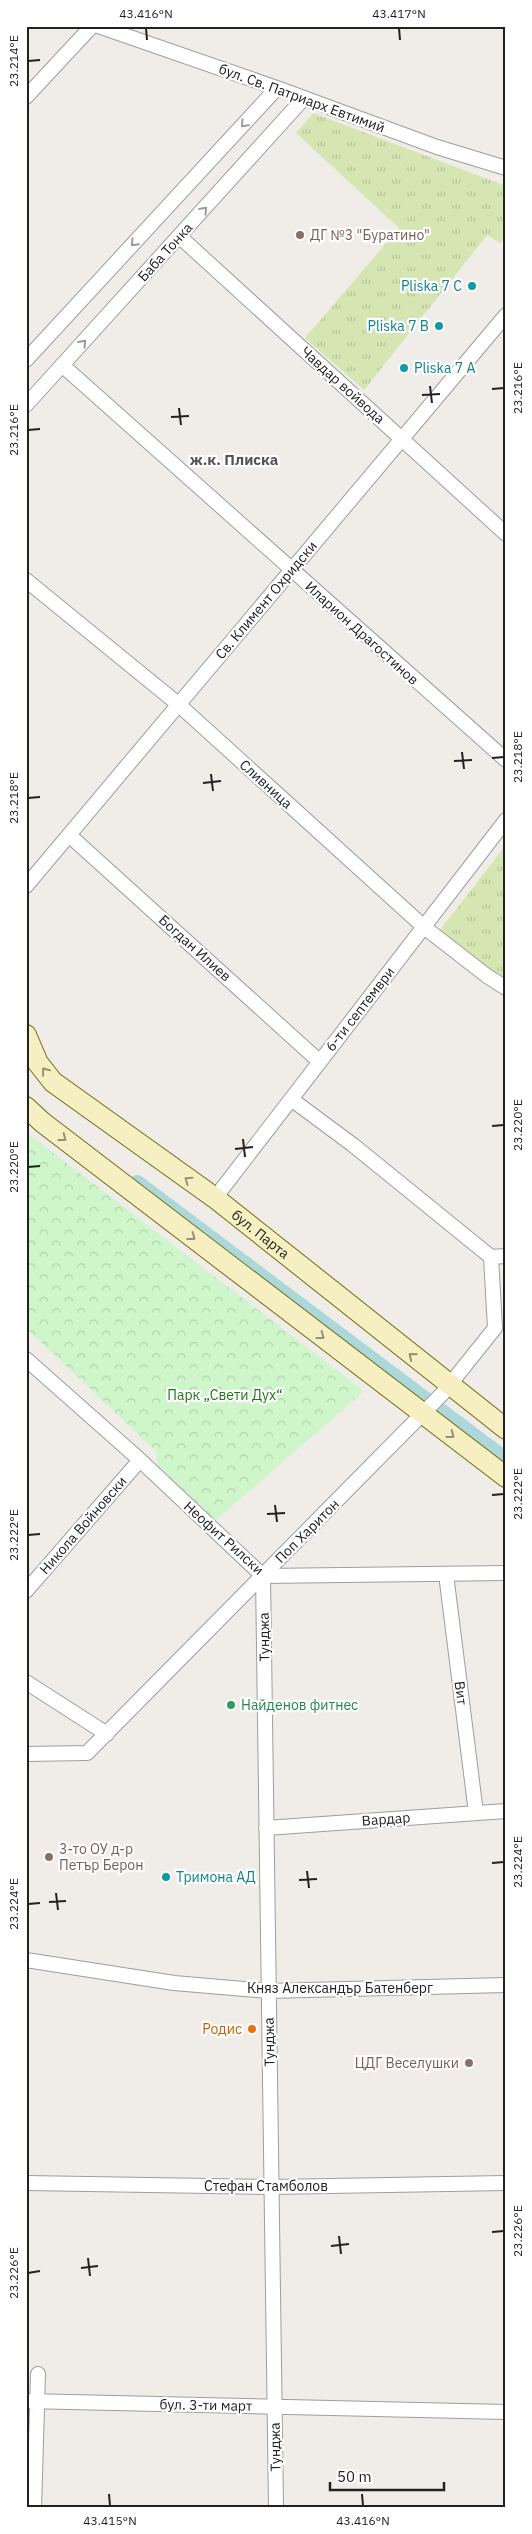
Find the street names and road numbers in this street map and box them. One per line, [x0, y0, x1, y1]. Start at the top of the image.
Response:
street label: бул. Св. Патриарх Евтимий [216, 60, 388, 136]
street label: Баба Тонка [134, 218, 197, 285]
street label: Чавдар войвода [297, 343, 389, 428]
street label: Св. Климент Охридски [211, 537, 321, 663]
street label: Иларион Драгостинов [302, 577, 422, 689]
street label: Сливница [236, 756, 297, 813]
street label: Богдан Илиев [155, 911, 235, 985]
street label: 6-ти септември [321, 963, 399, 1055]
street label: бул. Парта [228, 1206, 293, 1263]
street label: Никола Войновски [35, 1472, 131, 1578]
street label: Поп Харитон [271, 1495, 343, 1567]
street label: Неофит Рилски [180, 1497, 268, 1579]
street label: Тунджа [255, 1612, 273, 1662]
street label: Вит [451, 1680, 471, 1706]
street label: Вардар [361, 1808, 411, 1830]
street label: Княз Александър Батенберг [247, 1979, 433, 1997]
street label: Тунджа [260, 2017, 278, 2067]
street label: Стефан Стамболов [204, 2177, 328, 2195]
street label: бул. 3-ти март [159, 2395, 253, 2415]
street label: Тунджа [266, 2422, 284, 2472]

